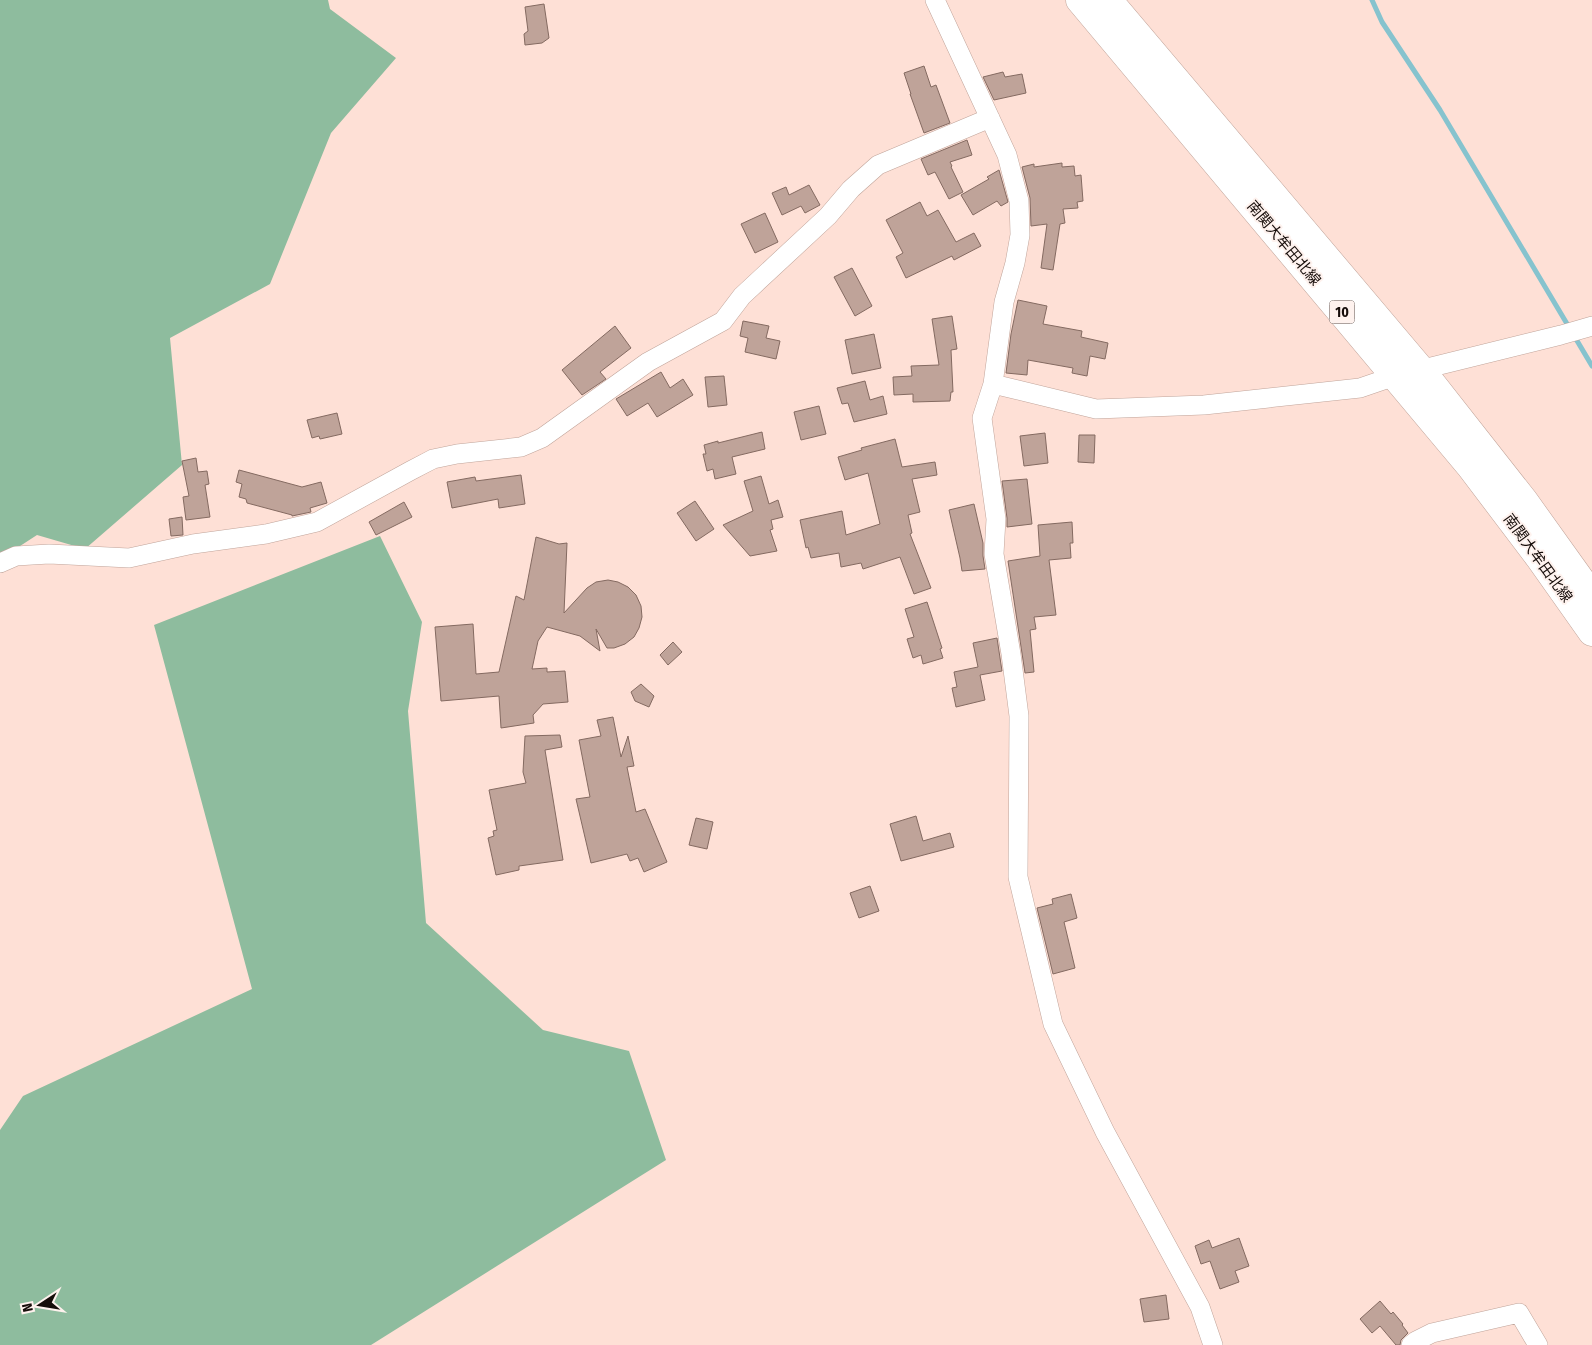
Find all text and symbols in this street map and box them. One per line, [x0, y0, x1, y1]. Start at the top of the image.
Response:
street label: 南関大牟田北線 [1243, 197, 1325, 289]
road number: 10 [1330, 300, 1354, 324]
street label: 南関大牟田北線 [1500, 510, 1576, 606]
north arrow [15, 1280, 65, 1330]
text: N [19, 1302, 37, 1313]

